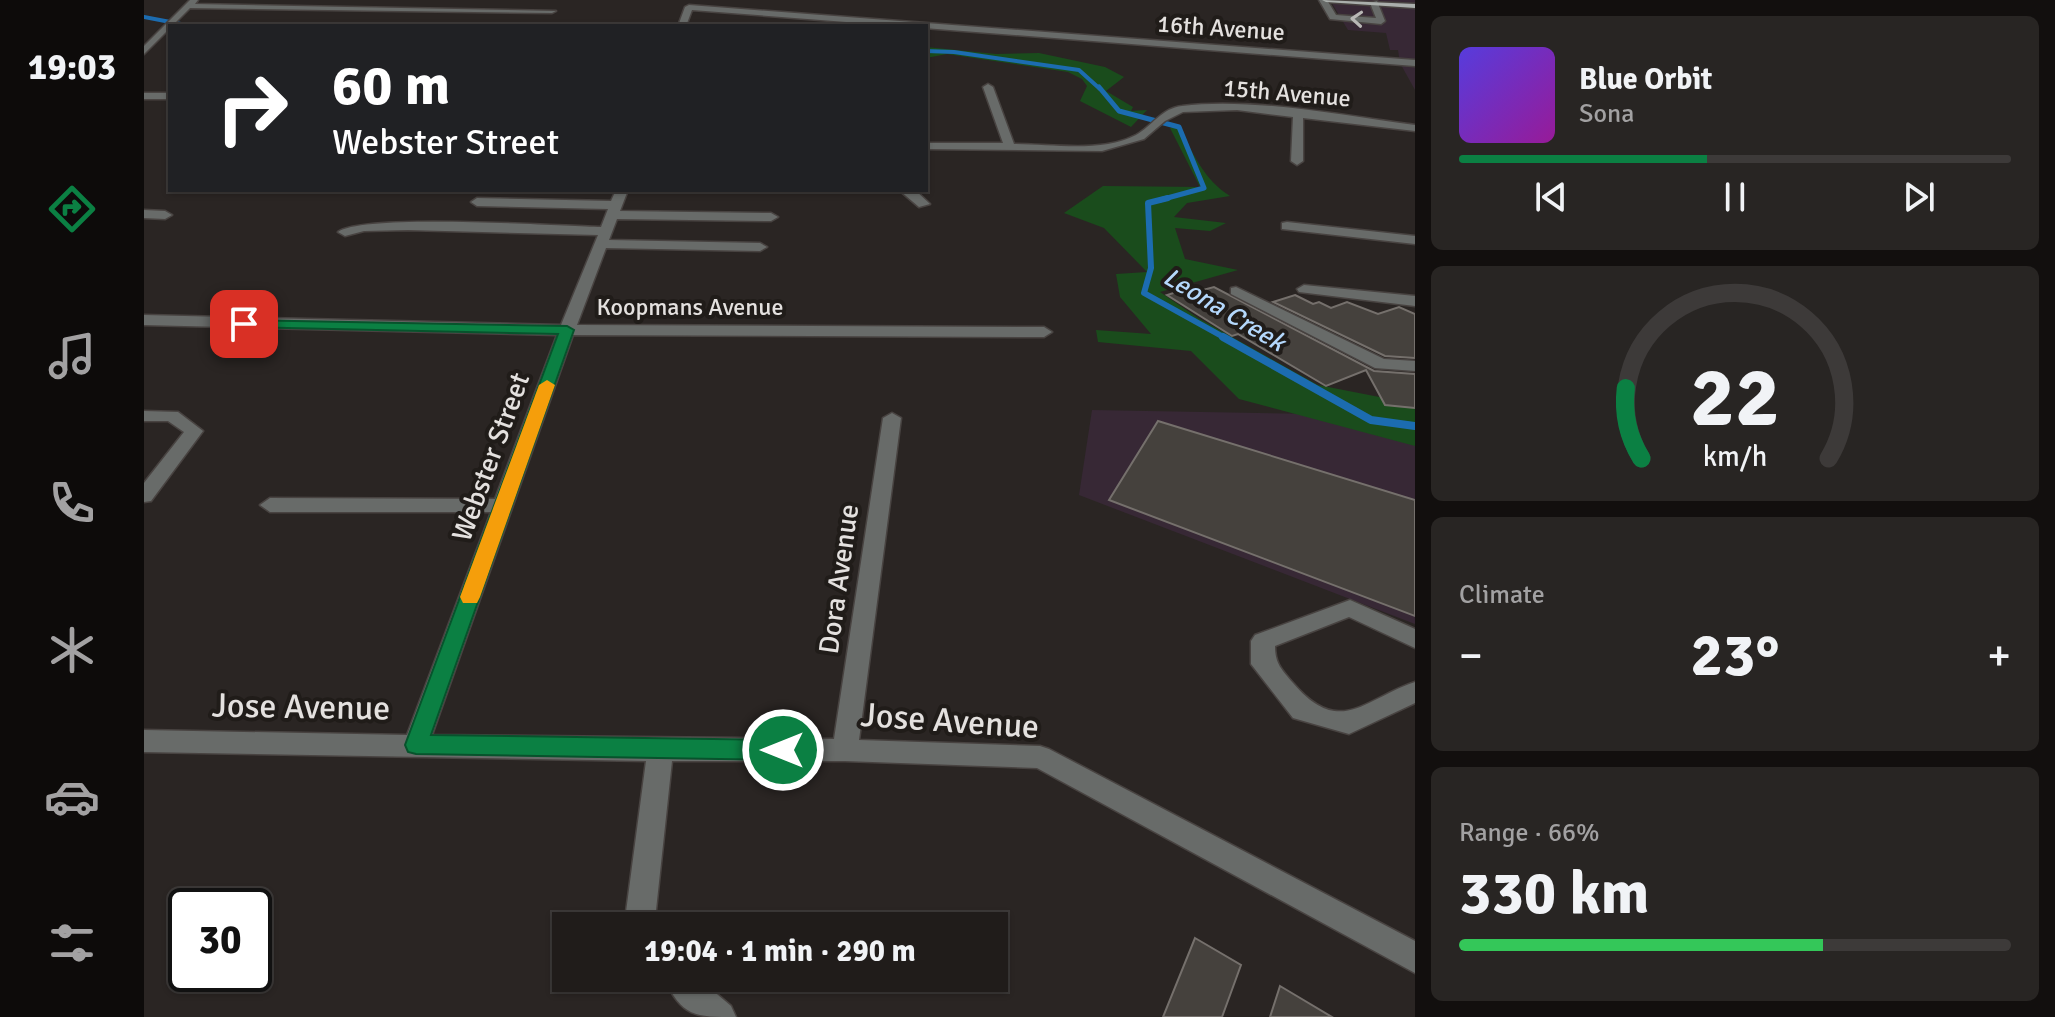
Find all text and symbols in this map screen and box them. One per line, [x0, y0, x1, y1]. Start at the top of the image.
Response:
street label: 16th Avenue [1156, 9, 1286, 47]
one-way arrow [1350, 11, 1363, 28]
text: 19:03 [28, 45, 116, 90]
text: 60 m [332, 51, 450, 120]
icon: right [200, 56, 304, 160]
text: Blue Orbit [1579, 61, 1712, 98]
street label: 15th Avenue [1222, 72, 1352, 114]
text: Sona [1579, 98, 1634, 130]
text: Webster Street [332, 120, 559, 165]
icon: previous [1529, 175, 1573, 219]
icon: pause [1713, 175, 1757, 219]
icon: next [1897, 175, 1941, 219]
icon: directions [44, 181, 100, 237]
water label: Leona Creek [1157, 261, 1292, 360]
pin [210, 290, 278, 358]
street label: Koopmans Avenue [597, 292, 783, 322]
icon: arrive [222, 302, 266, 346]
icon: music [44, 328, 100, 384]
text: 22 [1690, 347, 1780, 449]
street label: Webster Street [445, 368, 537, 546]
text: km/h [1703, 440, 1767, 475]
icon: phone [44, 475, 100, 531]
street label: Dora Avenue [812, 502, 866, 656]
text: Climate [1459, 579, 1545, 611]
text: 23° [1691, 619, 1779, 693]
icon: climate [44, 622, 100, 678]
text: − [1459, 629, 1483, 683]
text: + [1987, 629, 2011, 683]
street label: Jose Avenue [211, 684, 391, 730]
street label: Jose Avenue [859, 694, 1041, 748]
position arrow [741, 708, 825, 792]
icon: car [44, 769, 100, 825]
text: Range · 66% [1459, 817, 1600, 849]
text: 330 km [1459, 857, 1649, 931]
speed limit sign: 30 [168, 888, 272, 992]
icon: filters [44, 915, 100, 971]
text: 19:04 · 1 min · 290 m [644, 933, 916, 970]

